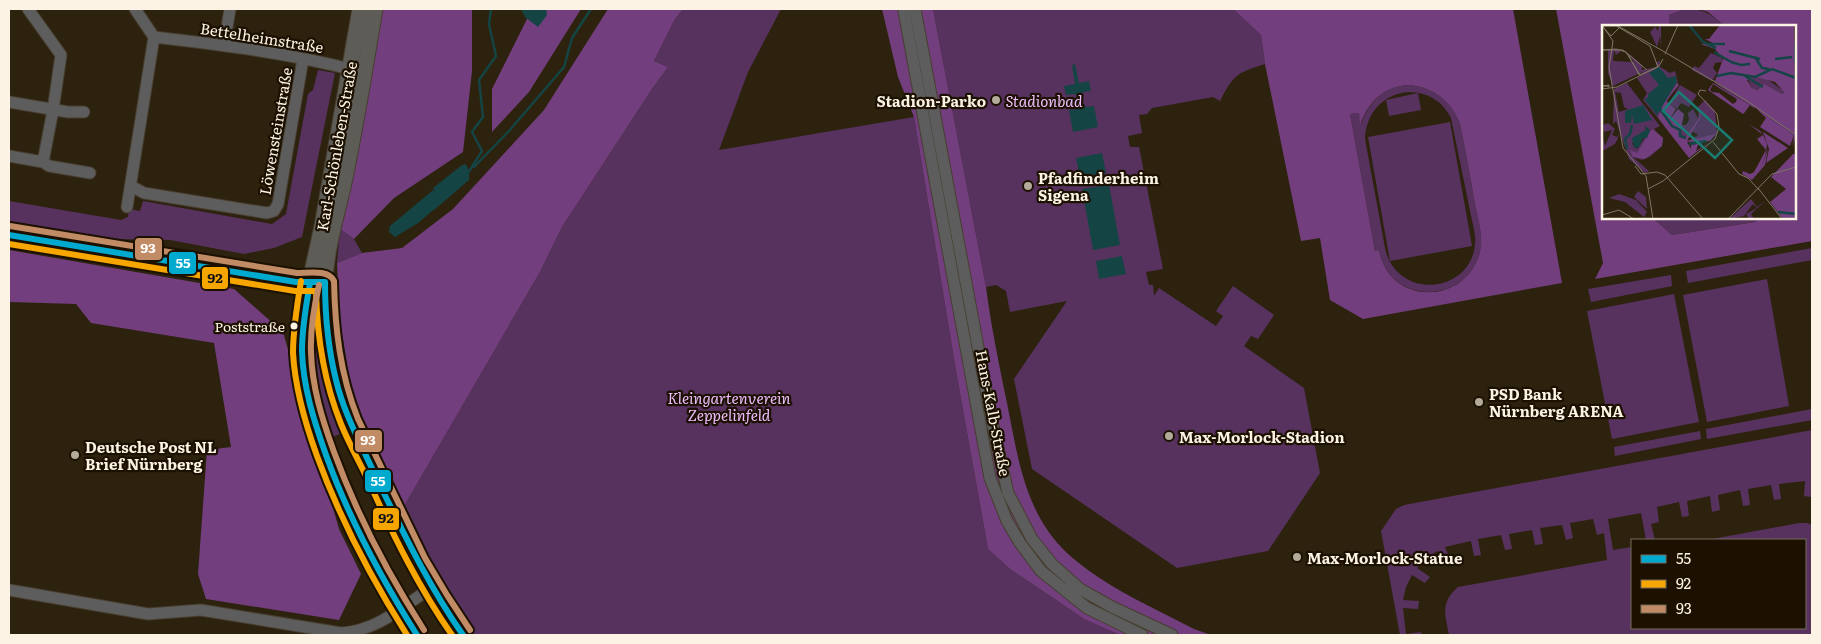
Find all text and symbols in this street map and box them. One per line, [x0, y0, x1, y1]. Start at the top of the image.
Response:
street label: Bettelheimstraße [199, 16, 326, 58]
inset map [1602, 25, 1796, 219]
street label: Karl-Schönleben-Straße [310, 59, 362, 233]
street label: Löwensteinstraße [252, 65, 298, 197]
place label: Stadion-Parko [877, 89, 986, 112]
park label: Stadionbad [1005, 89, 1083, 112]
marker: Stadion-Parko [990, 94, 1002, 106]
place label: Pfadfinderheim Sigena [1038, 166, 1159, 206]
marker: Pfadfinderheim Sigena [1022, 180, 1034, 192]
line badge: 93 [134, 237, 163, 261]
text: 93 [140, 237, 156, 257]
line badge: 55 [168, 251, 197, 275]
text: 55 [175, 252, 191, 272]
line badge: 92 [201, 266, 229, 290]
text: 92 [207, 267, 223, 287]
place label: Poststraße [215, 316, 285, 336]
marker: Poststraße [289, 321, 299, 331]
street label: Hans-Kalb-Straße [970, 348, 1018, 478]
place label: PSD Bank Nürnberg ARENA [1489, 382, 1624, 422]
park label: Kleingartenverein Zeppelinfeld [667, 386, 791, 426]
marker: PSD Bank Nürnberg ARENA [1473, 396, 1485, 408]
place label: Max-Morlock-Stadion [1179, 425, 1345, 448]
line badge: 93 [354, 429, 383, 453]
text: 93 [360, 429, 376, 449]
marker: Max-Morlock-Stadion [1163, 430, 1175, 442]
place label: Deutsche Post NL Brief Nürnberg [85, 435, 217, 475]
marker: Deutsche Post NL Brief Nürnberg [69, 449, 81, 461]
line badge: 55 [364, 469, 392, 493]
text: 55 [370, 470, 386, 490]
line badge: 92 [372, 507, 400, 531]
text: 92 [378, 507, 394, 527]
legend [1631, 539, 1806, 629]
place label: Max-Morlock-Statue [1307, 546, 1463, 569]
text: 55 [1676, 546, 1692, 569]
marker: Max-Morlock-Statue [1291, 551, 1303, 563]
text: 92 [1676, 571, 1692, 594]
text: 93 [1676, 596, 1692, 619]

